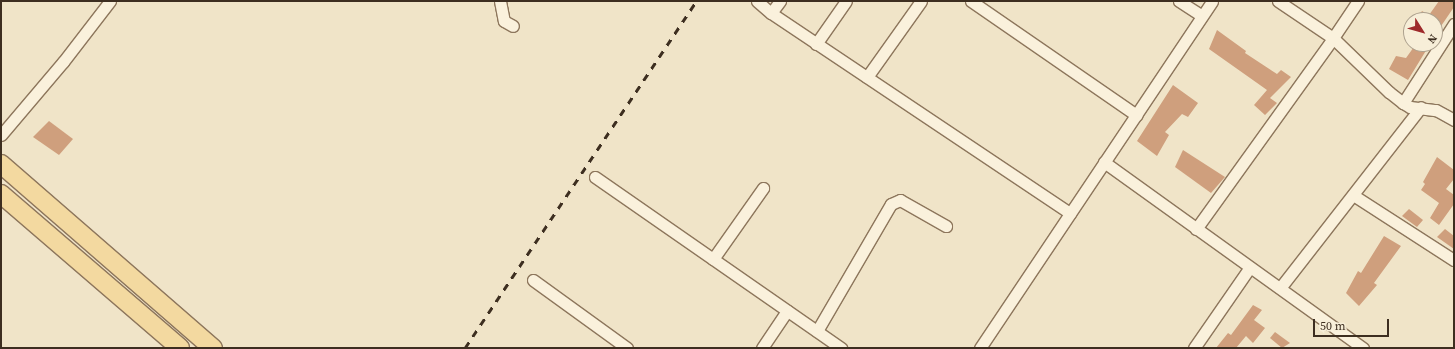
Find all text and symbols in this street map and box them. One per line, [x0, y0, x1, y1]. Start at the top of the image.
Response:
north arrow [1403, 12, 1443, 52]
text: N [1424, 31, 1441, 47]
scale bar [1315, 311, 1391, 337]
text: 50 m [1320, 318, 1346, 334]

